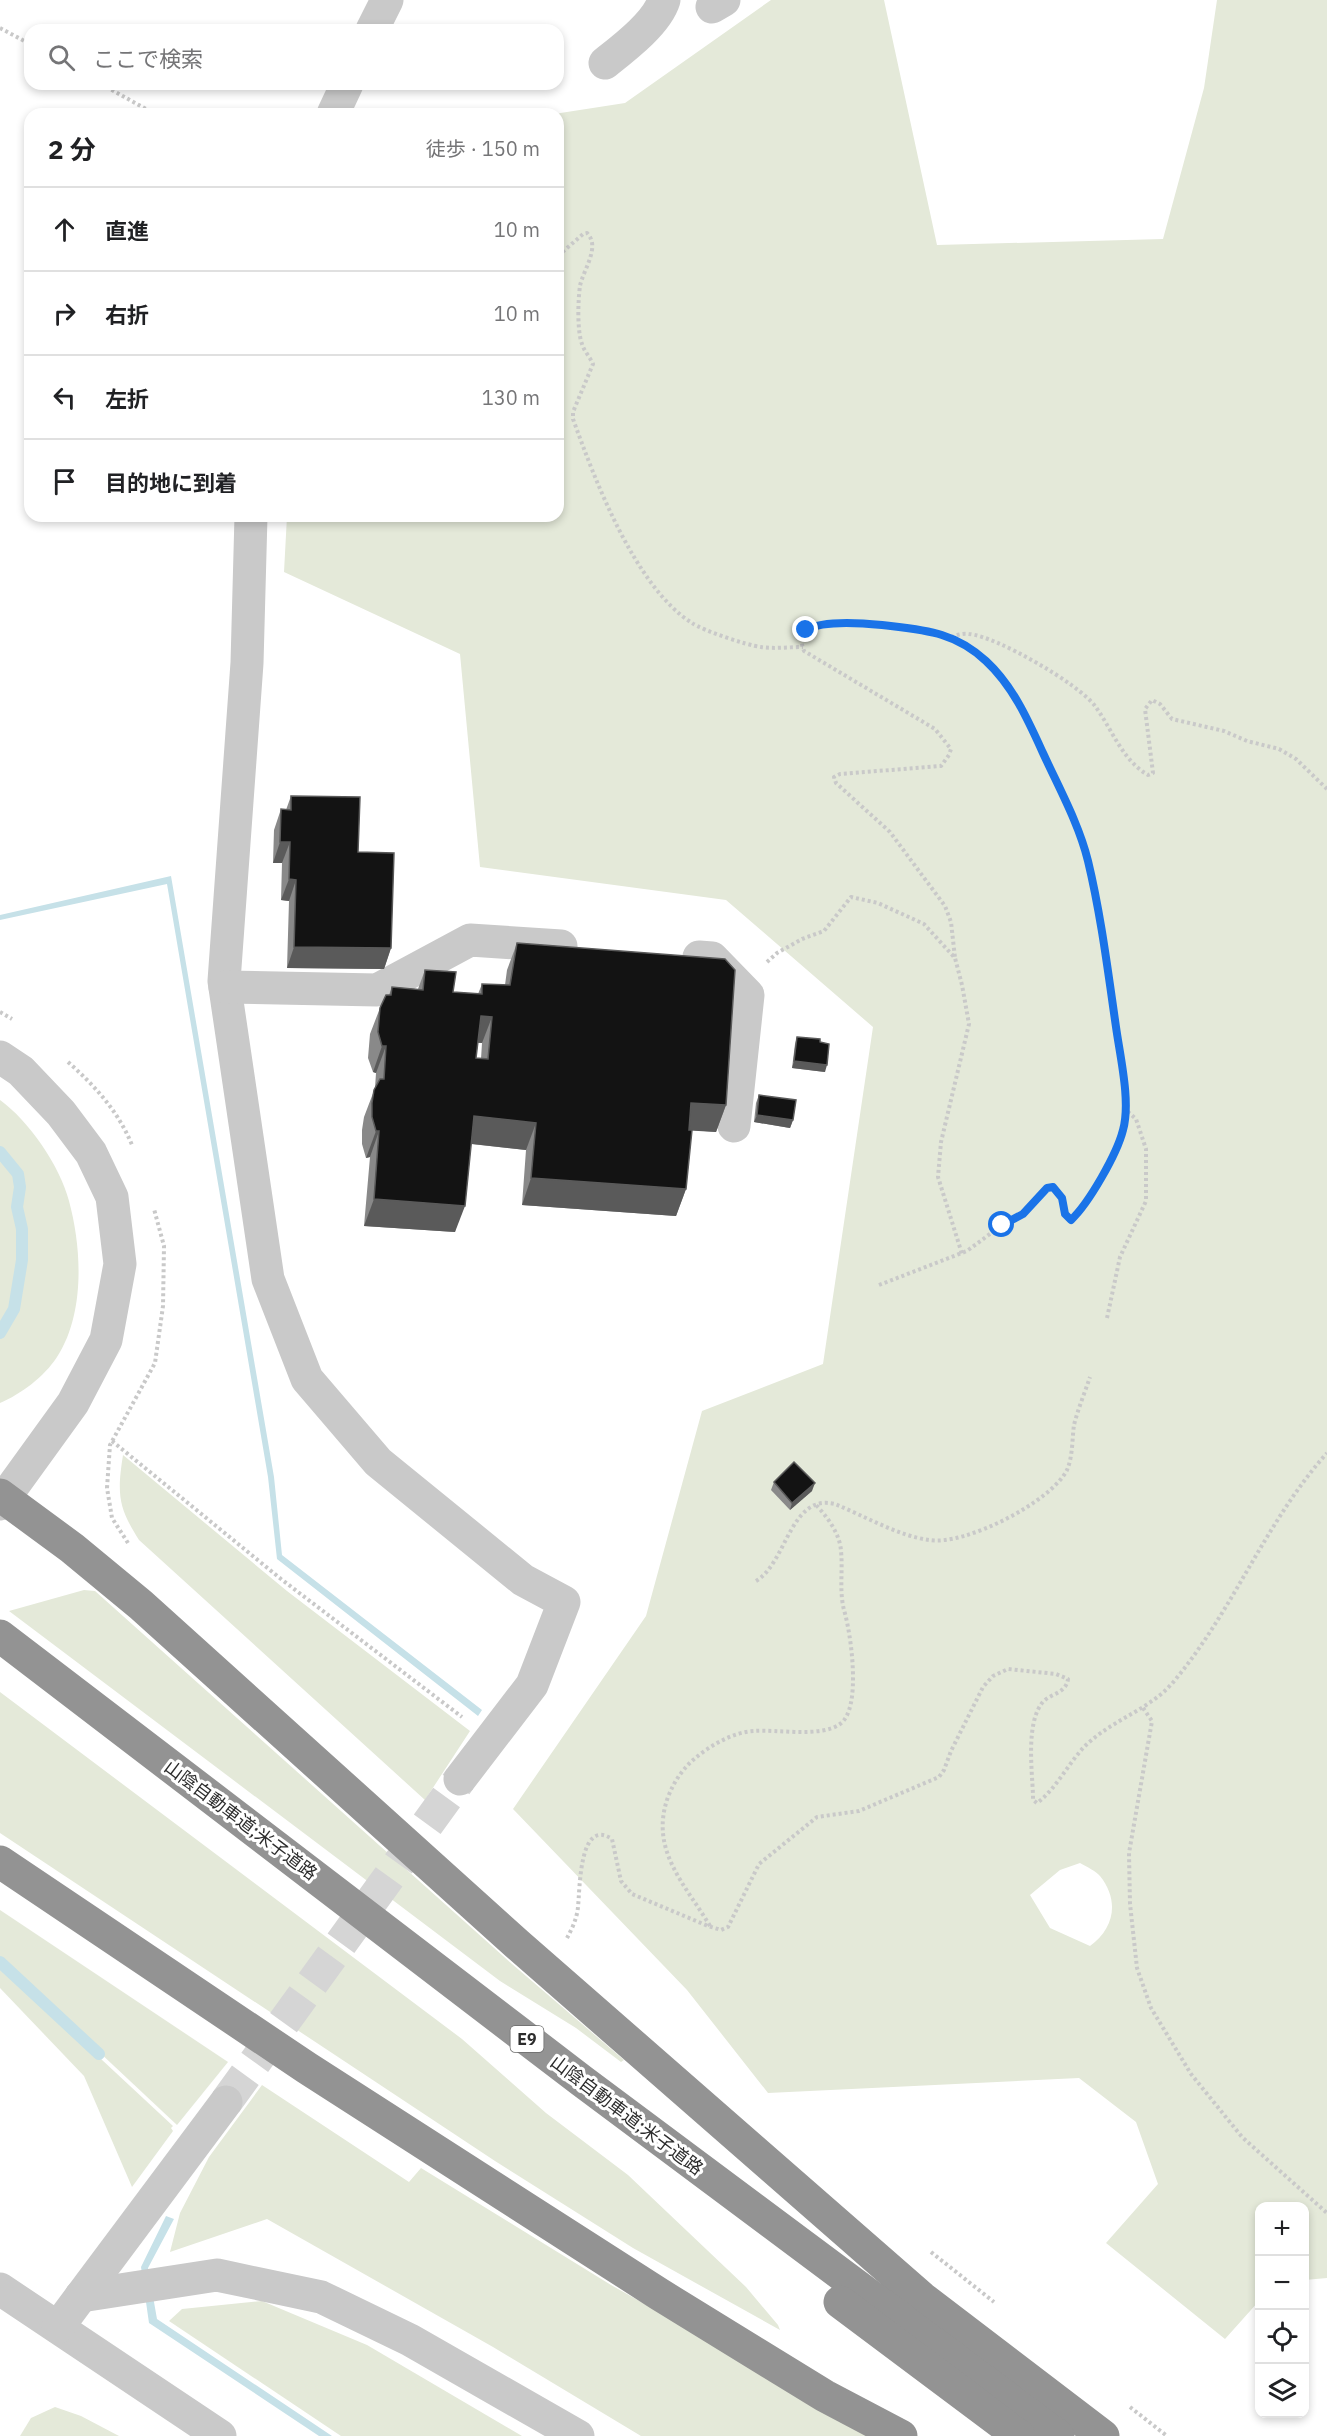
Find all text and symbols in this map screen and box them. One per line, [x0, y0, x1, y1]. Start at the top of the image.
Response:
search box [24, 24, 564, 90]
icon: search [45, 41, 78, 74]
text: ここで検索 [93, 44, 203, 73]
text: 2 分 [48, 132, 96, 166]
text: 徒歩 · 150 m [426, 135, 540, 162]
icon: ahead [48, 213, 81, 246]
text: 直進 [105, 216, 149, 245]
text: 10 m [494, 216, 540, 243]
icon: right [48, 297, 81, 330]
text: 右折 [105, 300, 149, 329]
text: 10 m [494, 300, 540, 327]
icon: left [48, 381, 81, 414]
text: 左折 [105, 384, 149, 413]
text: 130 m [482, 384, 540, 411]
icon: arrive [48, 465, 81, 498]
text: 目的地に到着 [105, 468, 237, 497]
route end [792, 616, 818, 642]
route start [988, 1211, 1014, 1237]
street label: 山陰自動車道;米子道路 [160, 1755, 322, 1885]
road number: E9 [510, 2026, 544, 2052]
street label: 山陰自動車道;米子道路 [546, 2050, 708, 2180]
map controls [1255, 2202, 1309, 2418]
button: + [1255, 2202, 1309, 2256]
button: − [1255, 2256, 1309, 2310]
button: locate [1255, 2310, 1309, 2364]
button: layers [1255, 2364, 1309, 2418]

